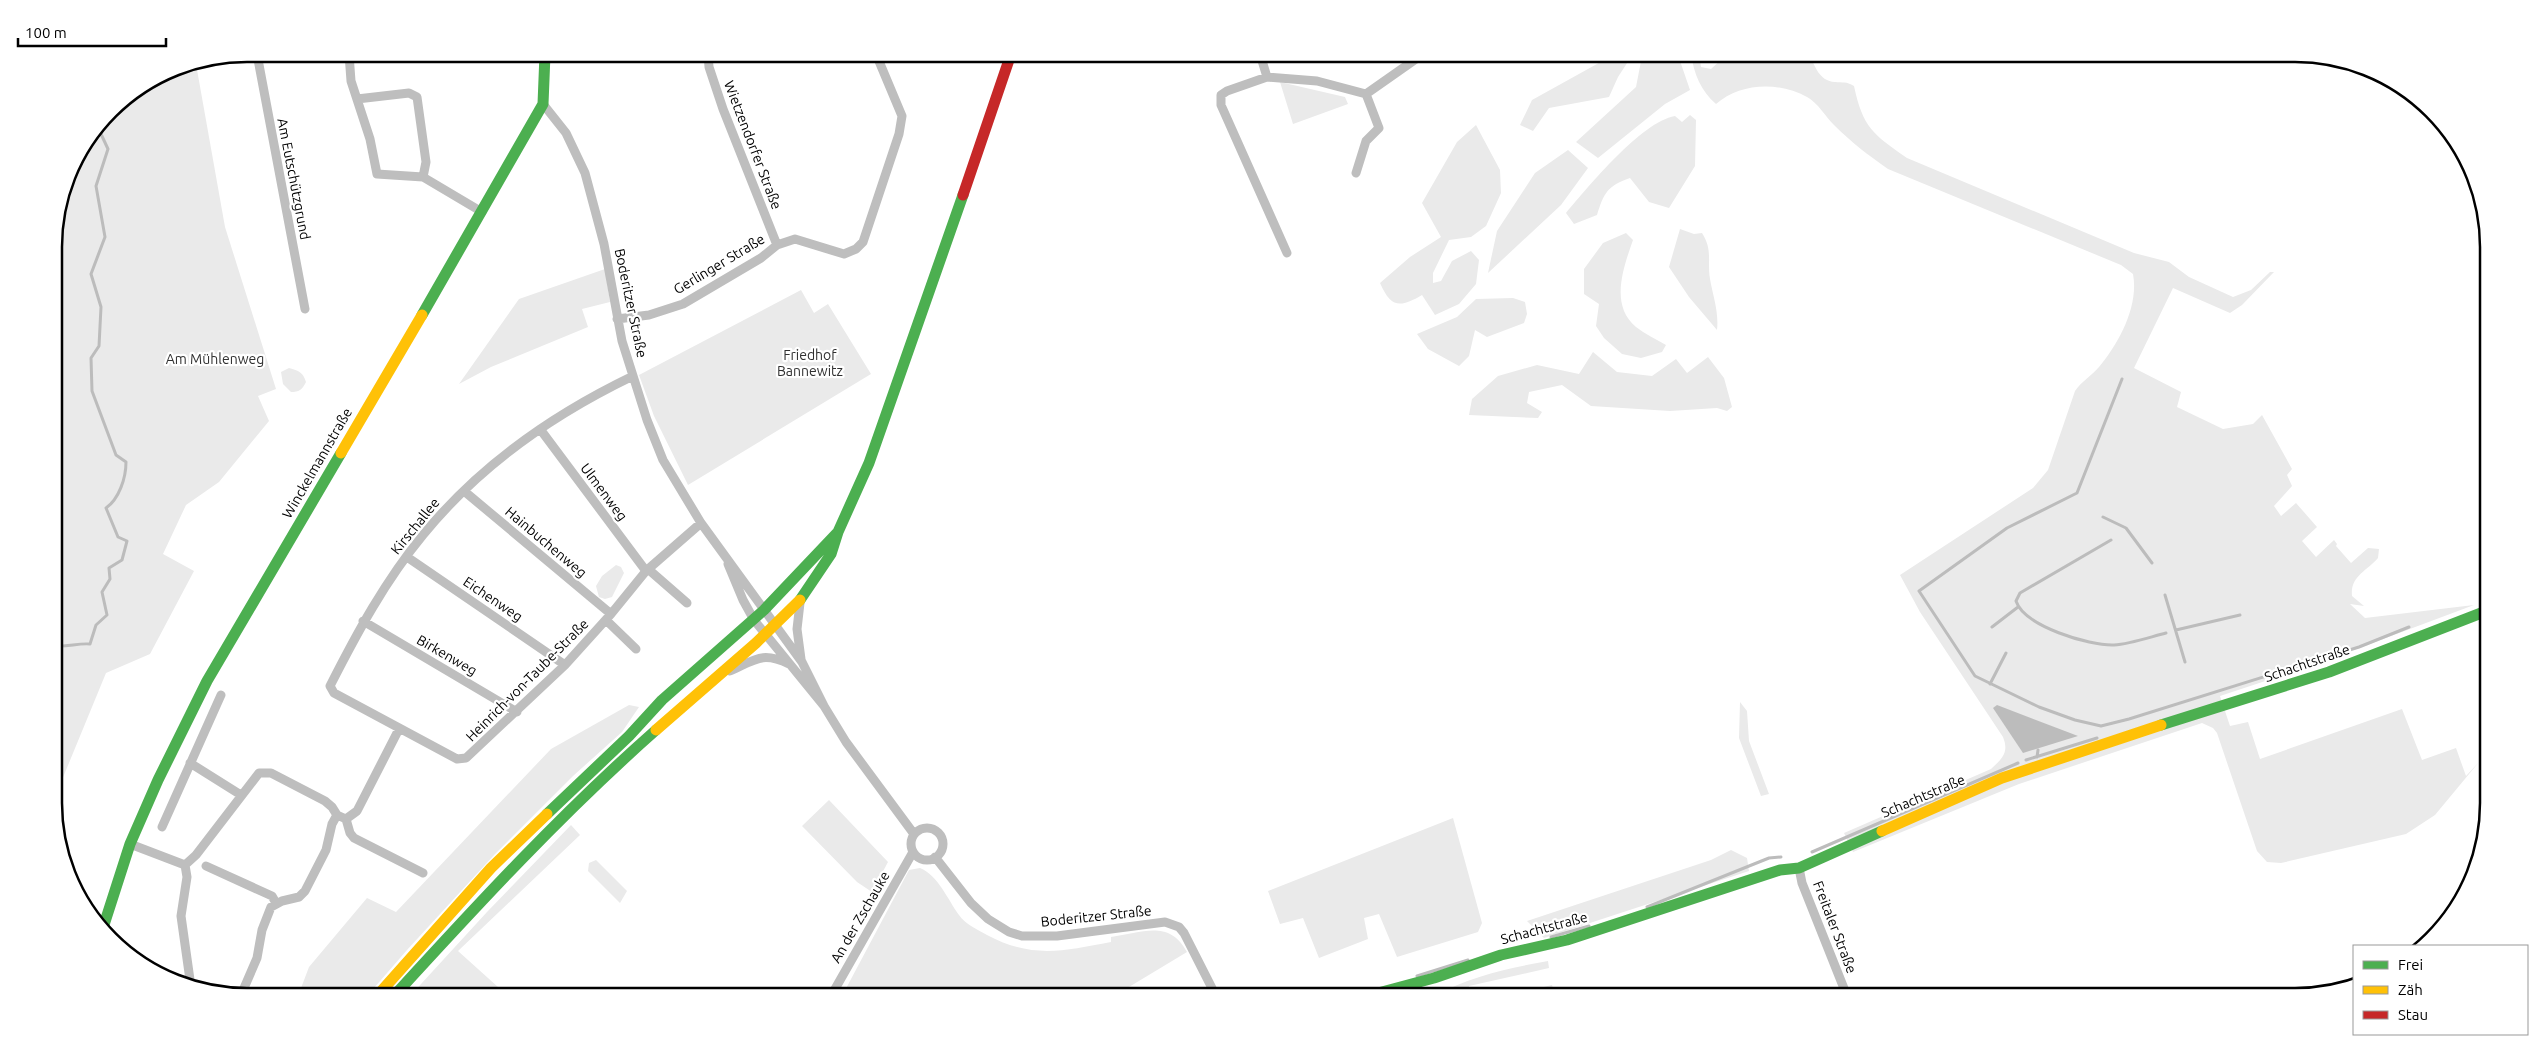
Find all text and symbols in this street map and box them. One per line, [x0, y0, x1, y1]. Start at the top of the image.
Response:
scale bar [18, 15, 165, 47]
text: 100 m [25, 24, 67, 41]
street label: Wietzendorfer Straße [721, 78, 785, 212]
street label: Am Eutschützgrund [274, 117, 314, 241]
street label: Gerlinger Straße [671, 231, 767, 297]
street label: Boderitzer Straße [612, 247, 650, 359]
park label: Friedhof Bannewitz [777, 347, 843, 379]
park label: Am Mühlenweg [166, 351, 264, 367]
street label: Winckelmannstraße [279, 405, 355, 521]
street label: Ulmenweg [577, 460, 631, 524]
street label: Kirschallee [387, 495, 443, 557]
street label: Hainbuchenweg [502, 503, 590, 581]
street label: Eichenweg [460, 573, 526, 625]
street label: Heinrich-von-Taube-Straße [462, 615, 592, 745]
street label: Birkenweg [414, 631, 480, 679]
street label: Schachtstraße [2262, 641, 2352, 685]
street label: Schachtstraße [1879, 771, 1967, 821]
street label: An der Zschauke [827, 868, 893, 966]
street label: Freitaler Straße [1810, 879, 1860, 975]
street label: Boderitzer Straße [1040, 902, 1152, 930]
street label: Schachtstraße [1499, 909, 1589, 947]
legend [2353, 945, 2528, 1035]
text: Frei [2398, 956, 2423, 973]
text: Zäh [2398, 981, 2423, 998]
text: Stau [2398, 1006, 2428, 1023]

